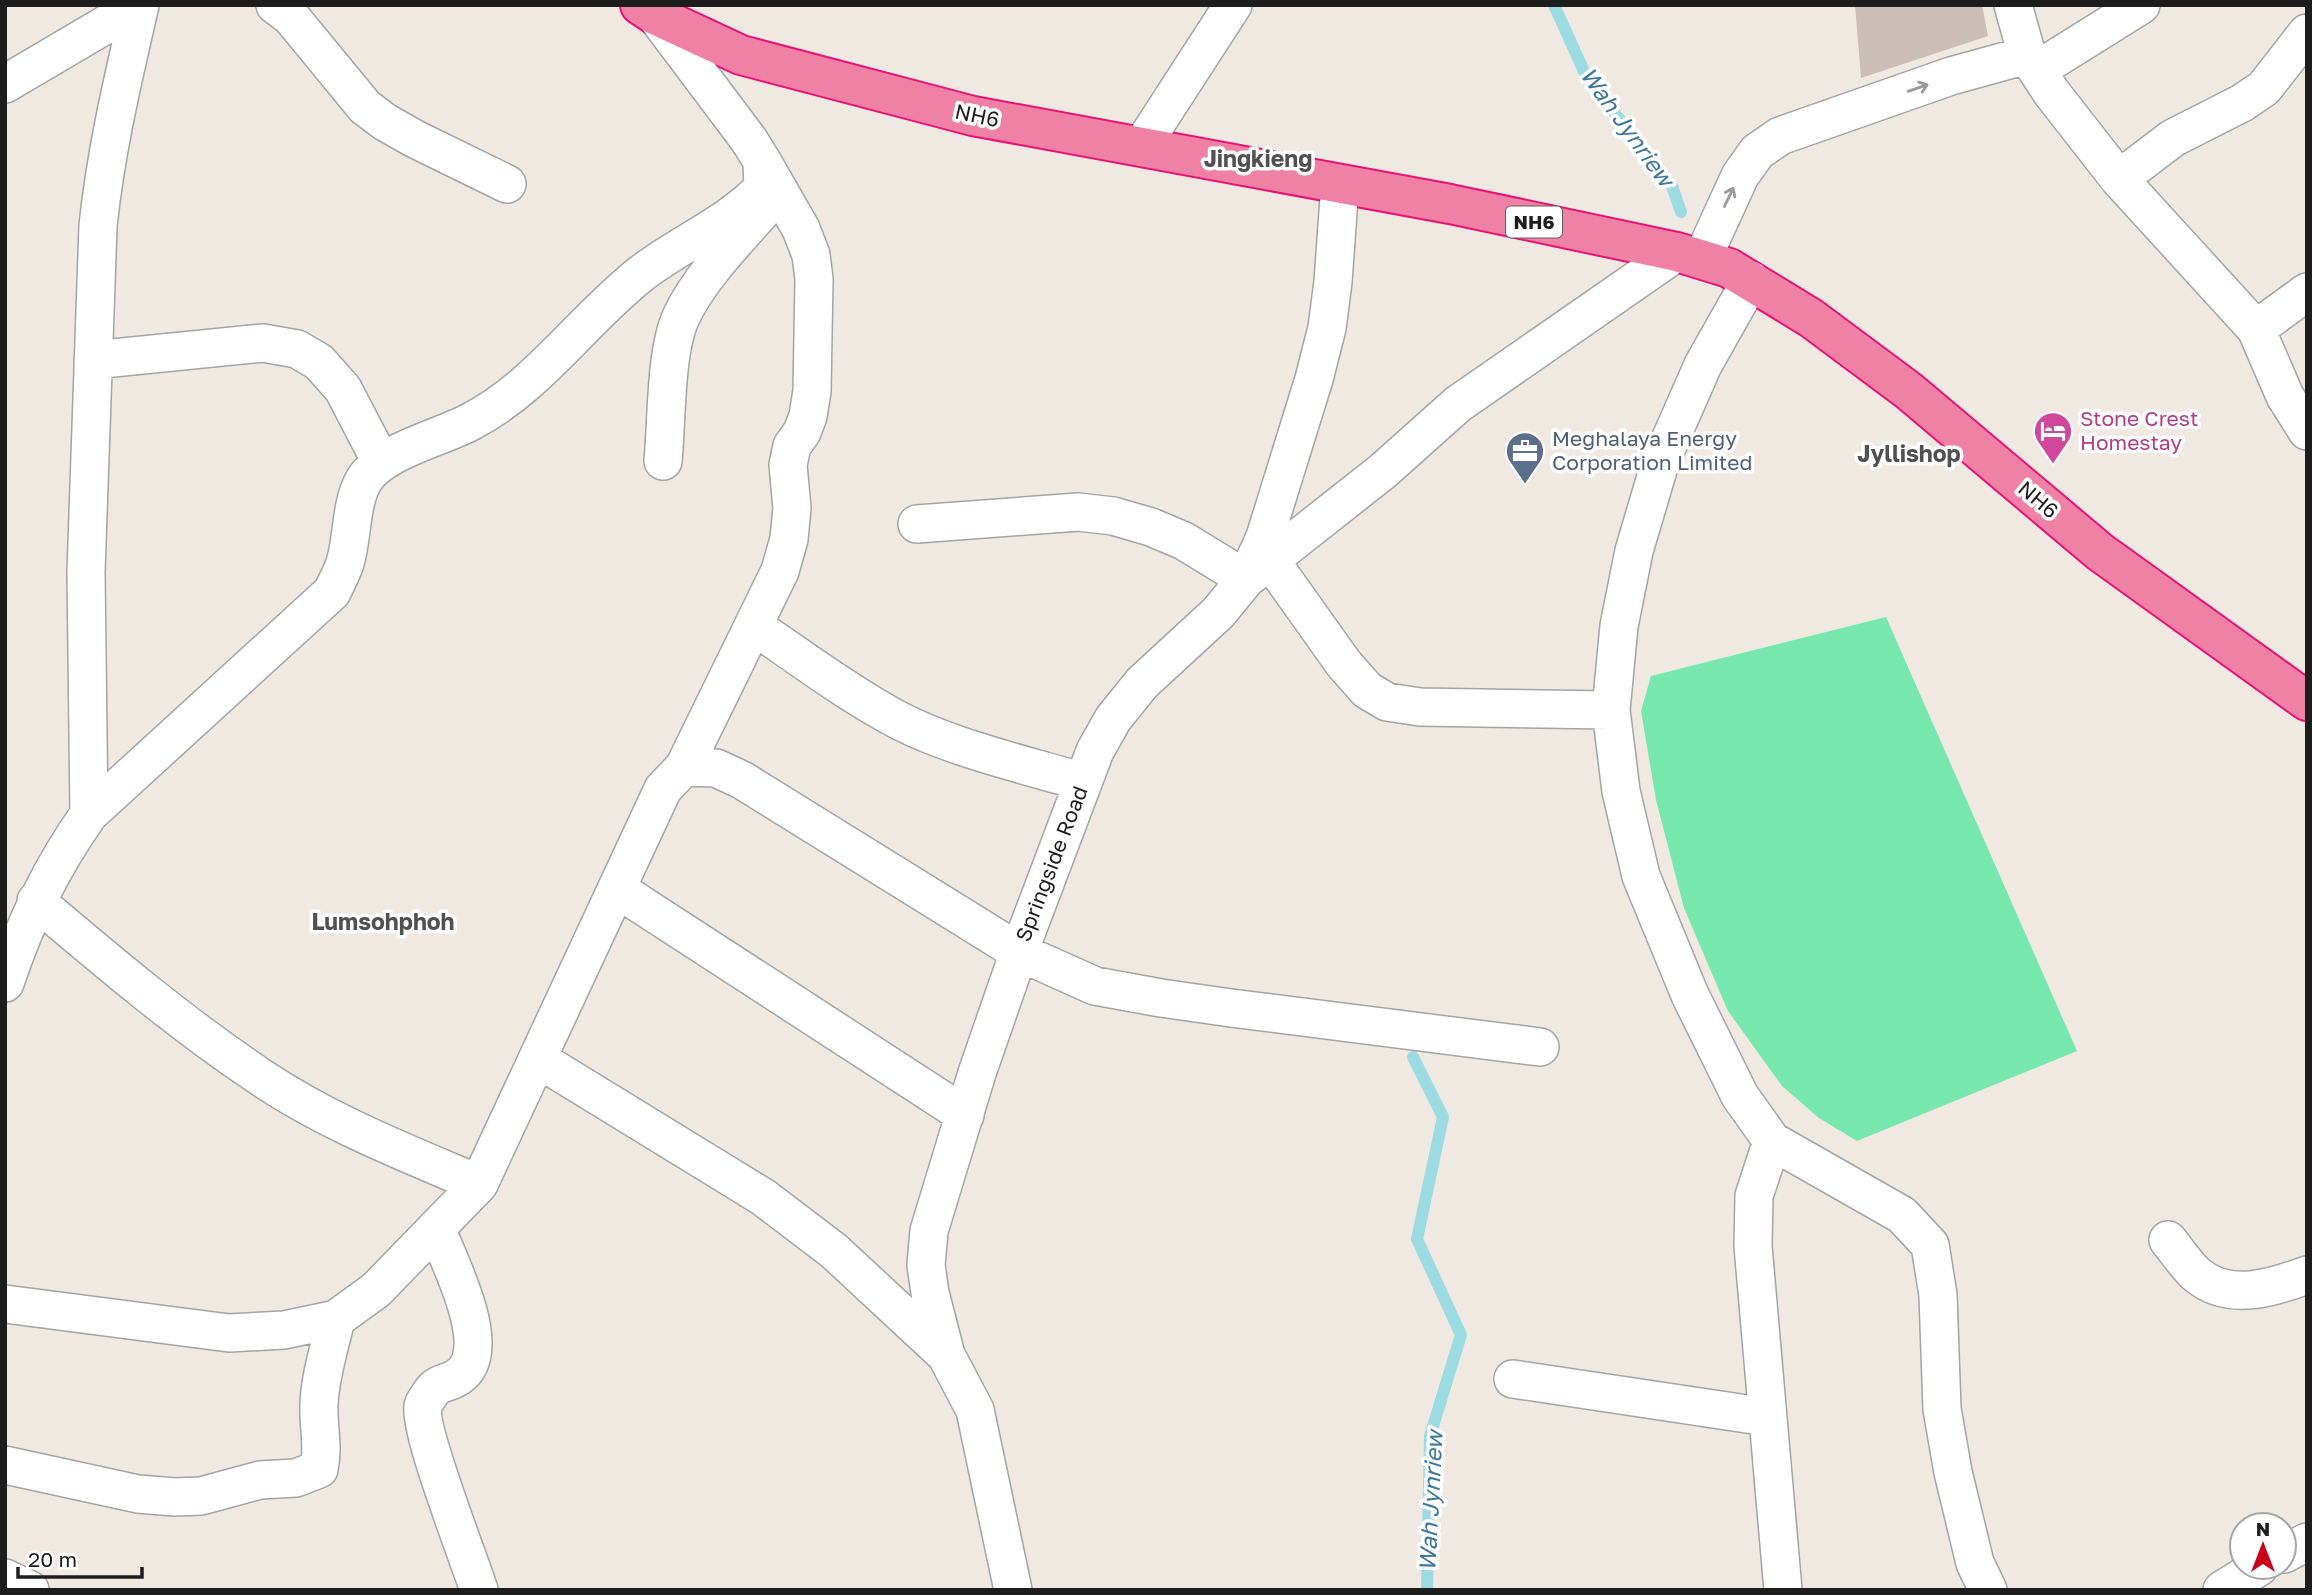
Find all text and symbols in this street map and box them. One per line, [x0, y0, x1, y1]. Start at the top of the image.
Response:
water label: Wah Jynriew [1575, 61, 1682, 193]
one-way arrow [1907, 81, 1929, 93]
street label: NH6 [953, 98, 1002, 132]
district label: Jingkieng [1204, 144, 1312, 172]
one-way arrow [1723, 187, 1737, 208]
road number: NH6 [1506, 206, 1562, 238]
place label: Stone Crest Homestay [2080, 405, 2198, 455]
hotel icon: Stone Crest Homestay [2032, 410, 2074, 465]
place label: Meghalaya Energy Corporation Limited [1552, 425, 1752, 475]
office icon: Meghalaya Energy Corporation Limited [1504, 430, 1546, 485]
district label: Jyllishop [1857, 439, 1961, 467]
street label: NH6 [2013, 475, 2064, 524]
street label: Springside Road [1009, 782, 1093, 945]
district label: Lumsohphoh [311, 907, 455, 935]
water label: Wah Jynriew [1412, 1428, 1448, 1572]
north arrow [2228, 1511, 2298, 1581]
text: N [2256, 1517, 2270, 1540]
scale bar [18, 1536, 142, 1580]
text: 20 m [28, 1546, 77, 1572]

